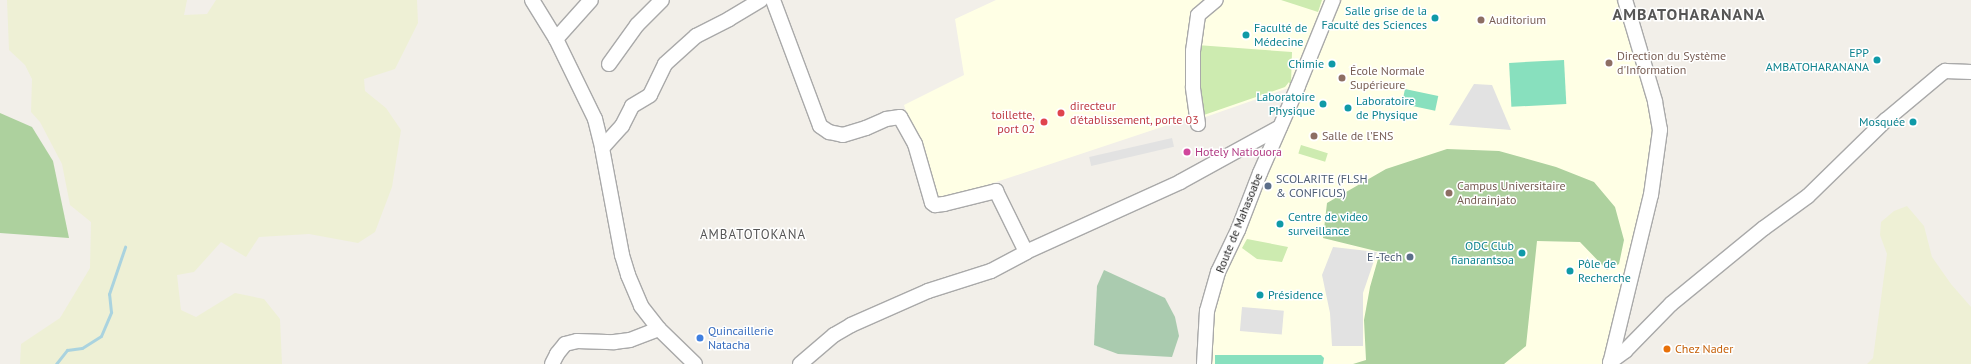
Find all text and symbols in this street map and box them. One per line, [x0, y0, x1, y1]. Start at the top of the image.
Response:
place label: Salle grise de la Faculté des Sciences [1321, 4, 1427, 32]
district label: AMBATOHARANANA [1613, 4, 1765, 24]
marker: Salle grise de la Faculté des Sciences [1430, 13, 1440, 23]
place label: Auditorium [1489, 13, 1546, 27]
marker: Auditorium [1476, 15, 1486, 25]
place label: Faculté de Médecine [1254, 21, 1307, 49]
marker: Faculté de Médecine [1241, 30, 1251, 40]
place label: EPP AMBATOHARANANA [1766, 46, 1869, 74]
place label: Direction du Système d'Information [1617, 49, 1726, 77]
marker: EPP AMBATOHARANANA [1872, 55, 1882, 65]
place label: Chimie [1288, 57, 1324, 71]
marker: Direction du Système d'Information [1604, 58, 1614, 68]
marker: Chimie [1327, 59, 1337, 69]
place label: École Normale Supérieure [1350, 64, 1425, 92]
marker: École Normale Supérieure [1337, 73, 1347, 83]
place label: Laboratoire Physique [1256, 90, 1315, 118]
place label: Laboratoire de Physique [1356, 94, 1418, 122]
place label: directeur d'établissement, porte 03 [1070, 99, 1200, 127]
marker: Laboratoire Physique [1318, 99, 1328, 109]
marker: Laboratoire de Physique [1343, 103, 1353, 113]
marker: directeur d'établissement, porte 03 [1055, 107, 1067, 119]
place label: toillette, port 02 [992, 108, 1035, 136]
place label: Mosquée [1859, 115, 1905, 129]
marker: toillette, port 02 [1038, 116, 1050, 128]
marker: Mosquée [1908, 117, 1918, 127]
place label: Salle de l'ENS [1322, 129, 1393, 143]
marker: Salle de l'ENS [1309, 131, 1319, 141]
place label: Hotely Natiouora [1195, 145, 1283, 159]
marker: Hotely Natiouora [1182, 147, 1192, 157]
street label: Route de Mahasoabe [1212, 171, 1266, 275]
place label: SCOLARITE (FLSH & CONFICUS) [1276, 172, 1368, 200]
place label: Campus Universitaire Andrainjato [1457, 179, 1566, 207]
marker: SCOLARITE (FLSH & CONFICUS) [1263, 181, 1273, 191]
marker: Campus Universitaire Andrainjato [1444, 188, 1454, 198]
place label: Centre de video surveillance [1288, 210, 1368, 238]
marker: Centre de video surveillance [1275, 219, 1285, 229]
district label: AMBATOTOKANA [700, 227, 806, 243]
place label: ODC Club fianarantsoa [1451, 239, 1514, 267]
marker: ODC Club fianarantsoa [1517, 248, 1527, 258]
place label: E -Tech [1366, 250, 1402, 264]
marker: E -Tech [1405, 252, 1415, 262]
place label: Pôle de Recherche [1578, 257, 1631, 285]
marker: Pôle de Recherche [1565, 266, 1575, 276]
place label: Présidence [1268, 288, 1323, 302]
marker: Présidence [1255, 290, 1265, 300]
place label: Quincaillerie Natacha [708, 324, 774, 352]
marker: Quincaillerie Natacha [695, 333, 705, 343]
place label: Chez Nader [1675, 342, 1734, 356]
marker: Chez Nader [1662, 344, 1672, 354]

